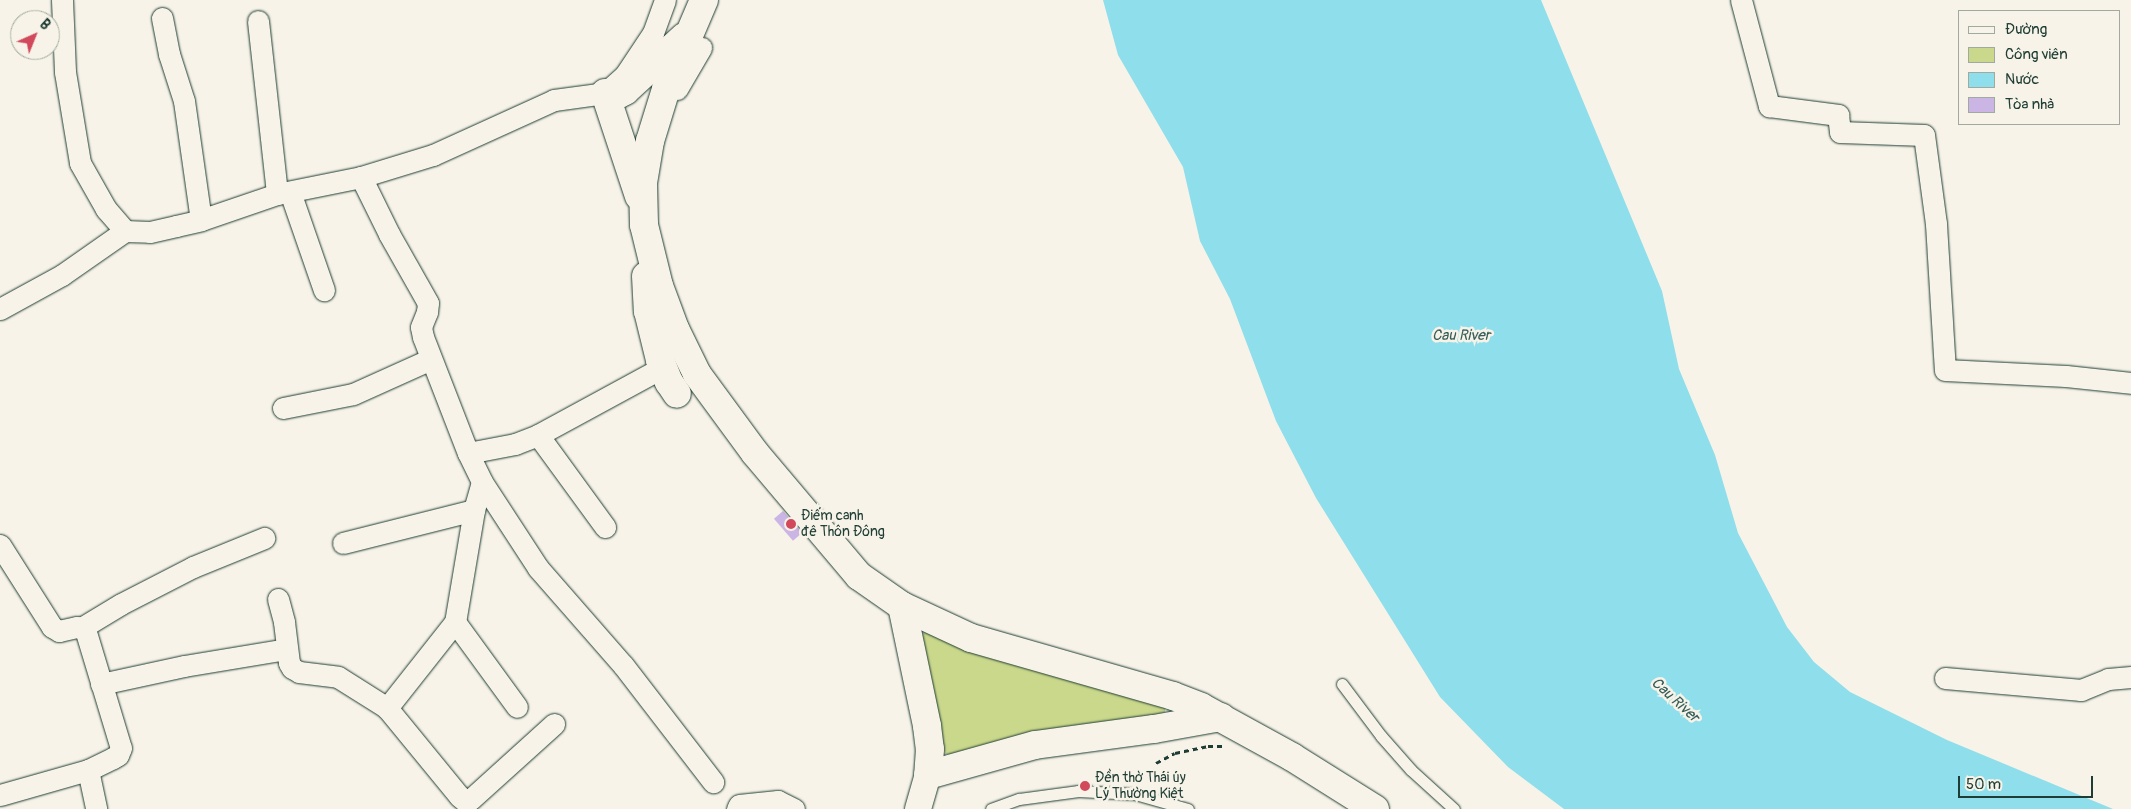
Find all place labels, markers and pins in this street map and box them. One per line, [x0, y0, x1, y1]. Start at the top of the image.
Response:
place label: Điếm canh đê Thôn Đông [801, 508, 885, 540]
marker: Điếm canh đê Thôn Đông [785, 518, 797, 530]
place label: Đền thờ Thái úy Lý Thường Kiệt [1095, 770, 1186, 802]
marker: Đền thờ Thái úy Lý Thường Kiệt [1079, 780, 1091, 792]

